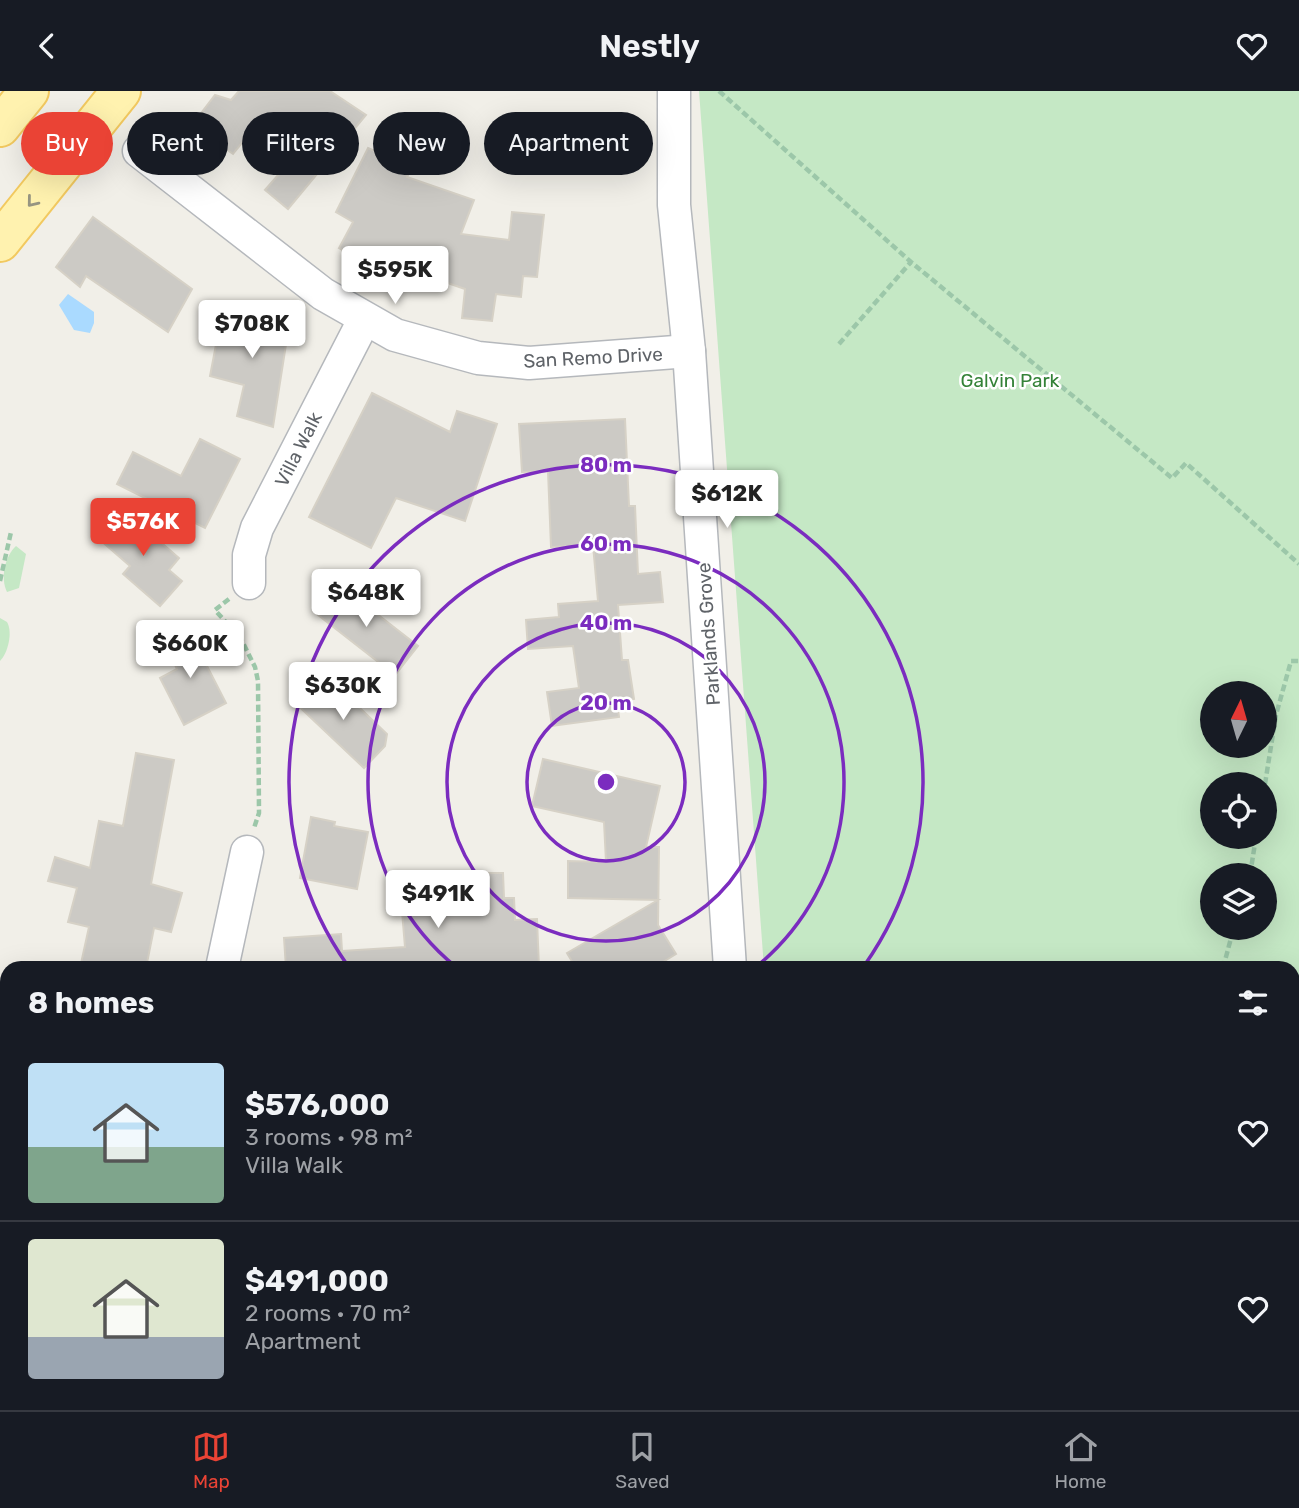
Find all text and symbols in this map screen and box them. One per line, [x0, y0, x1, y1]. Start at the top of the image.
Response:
icon: back [28, 27, 66, 65]
text: Nestly [599, 27, 700, 65]
icon: heart [1233, 27, 1271, 65]
chip: Buy [21, 112, 113, 175]
chip: Rent [127, 112, 228, 175]
chip: Filters [242, 112, 359, 175]
chip: New [373, 112, 470, 175]
chip: Apartment [484, 112, 653, 175]
one-way arrow [28, 194, 41, 206]
pin: $595K [346, 247, 444, 306]
text: $595K [357, 255, 433, 283]
pin: $708K [203, 301, 301, 360]
text: $708K [214, 309, 290, 337]
street label: San Remo Drive [523, 342, 663, 373]
park label: Galvin Park [961, 369, 1060, 392]
street label: Villa Walk [270, 408, 327, 490]
text: 80 m [580, 452, 632, 477]
pin: $612K [678, 471, 776, 530]
text: $612K [691, 479, 763, 507]
pin: $576K [94, 498, 192, 558]
text: $576K [106, 507, 180, 535]
text: 60 m [580, 531, 632, 556]
street label: Parklands Grove [692, 562, 725, 706]
pin: $648K [317, 569, 415, 629]
text: $648K [328, 578, 404, 606]
text: 40 m [580, 610, 632, 635]
pin: $660K [141, 621, 239, 680]
text: $660K [152, 629, 228, 657]
pin: $630K [294, 663, 392, 722]
text: $630K [305, 671, 381, 699]
north arrow [1200, 681, 1278, 758]
map controls [1200, 681, 1277, 940]
text: 20 m [580, 690, 632, 715]
centre of rings [594, 770, 618, 794]
button: locate [1200, 772, 1277, 849]
button: layers [1200, 863, 1277, 940]
pin: $491K [389, 871, 487, 930]
text: $491K [402, 879, 474, 907]
icon: filters [1234, 984, 1272, 1022]
text: 8 homes [28, 985, 154, 1021]
text: $576,000 [245, 1087, 390, 1123]
icon: home [84, 1091, 168, 1175]
icon: heart [1234, 1114, 1272, 1152]
text: 3 rooms · 98 m² [245, 1123, 413, 1151]
text: Villa Walk [245, 1151, 343, 1179]
text: $491,000 [245, 1263, 389, 1299]
icon: home [84, 1267, 168, 1351]
icon: heart [1234, 1290, 1272, 1328]
text: 2 rooms · 70 m² [245, 1299, 410, 1327]
text: Apartment [245, 1327, 361, 1355]
tab: Map [192, 1428, 230, 1493]
tab: Saved [615, 1428, 670, 1493]
tab: Home [1055, 1428, 1107, 1493]

